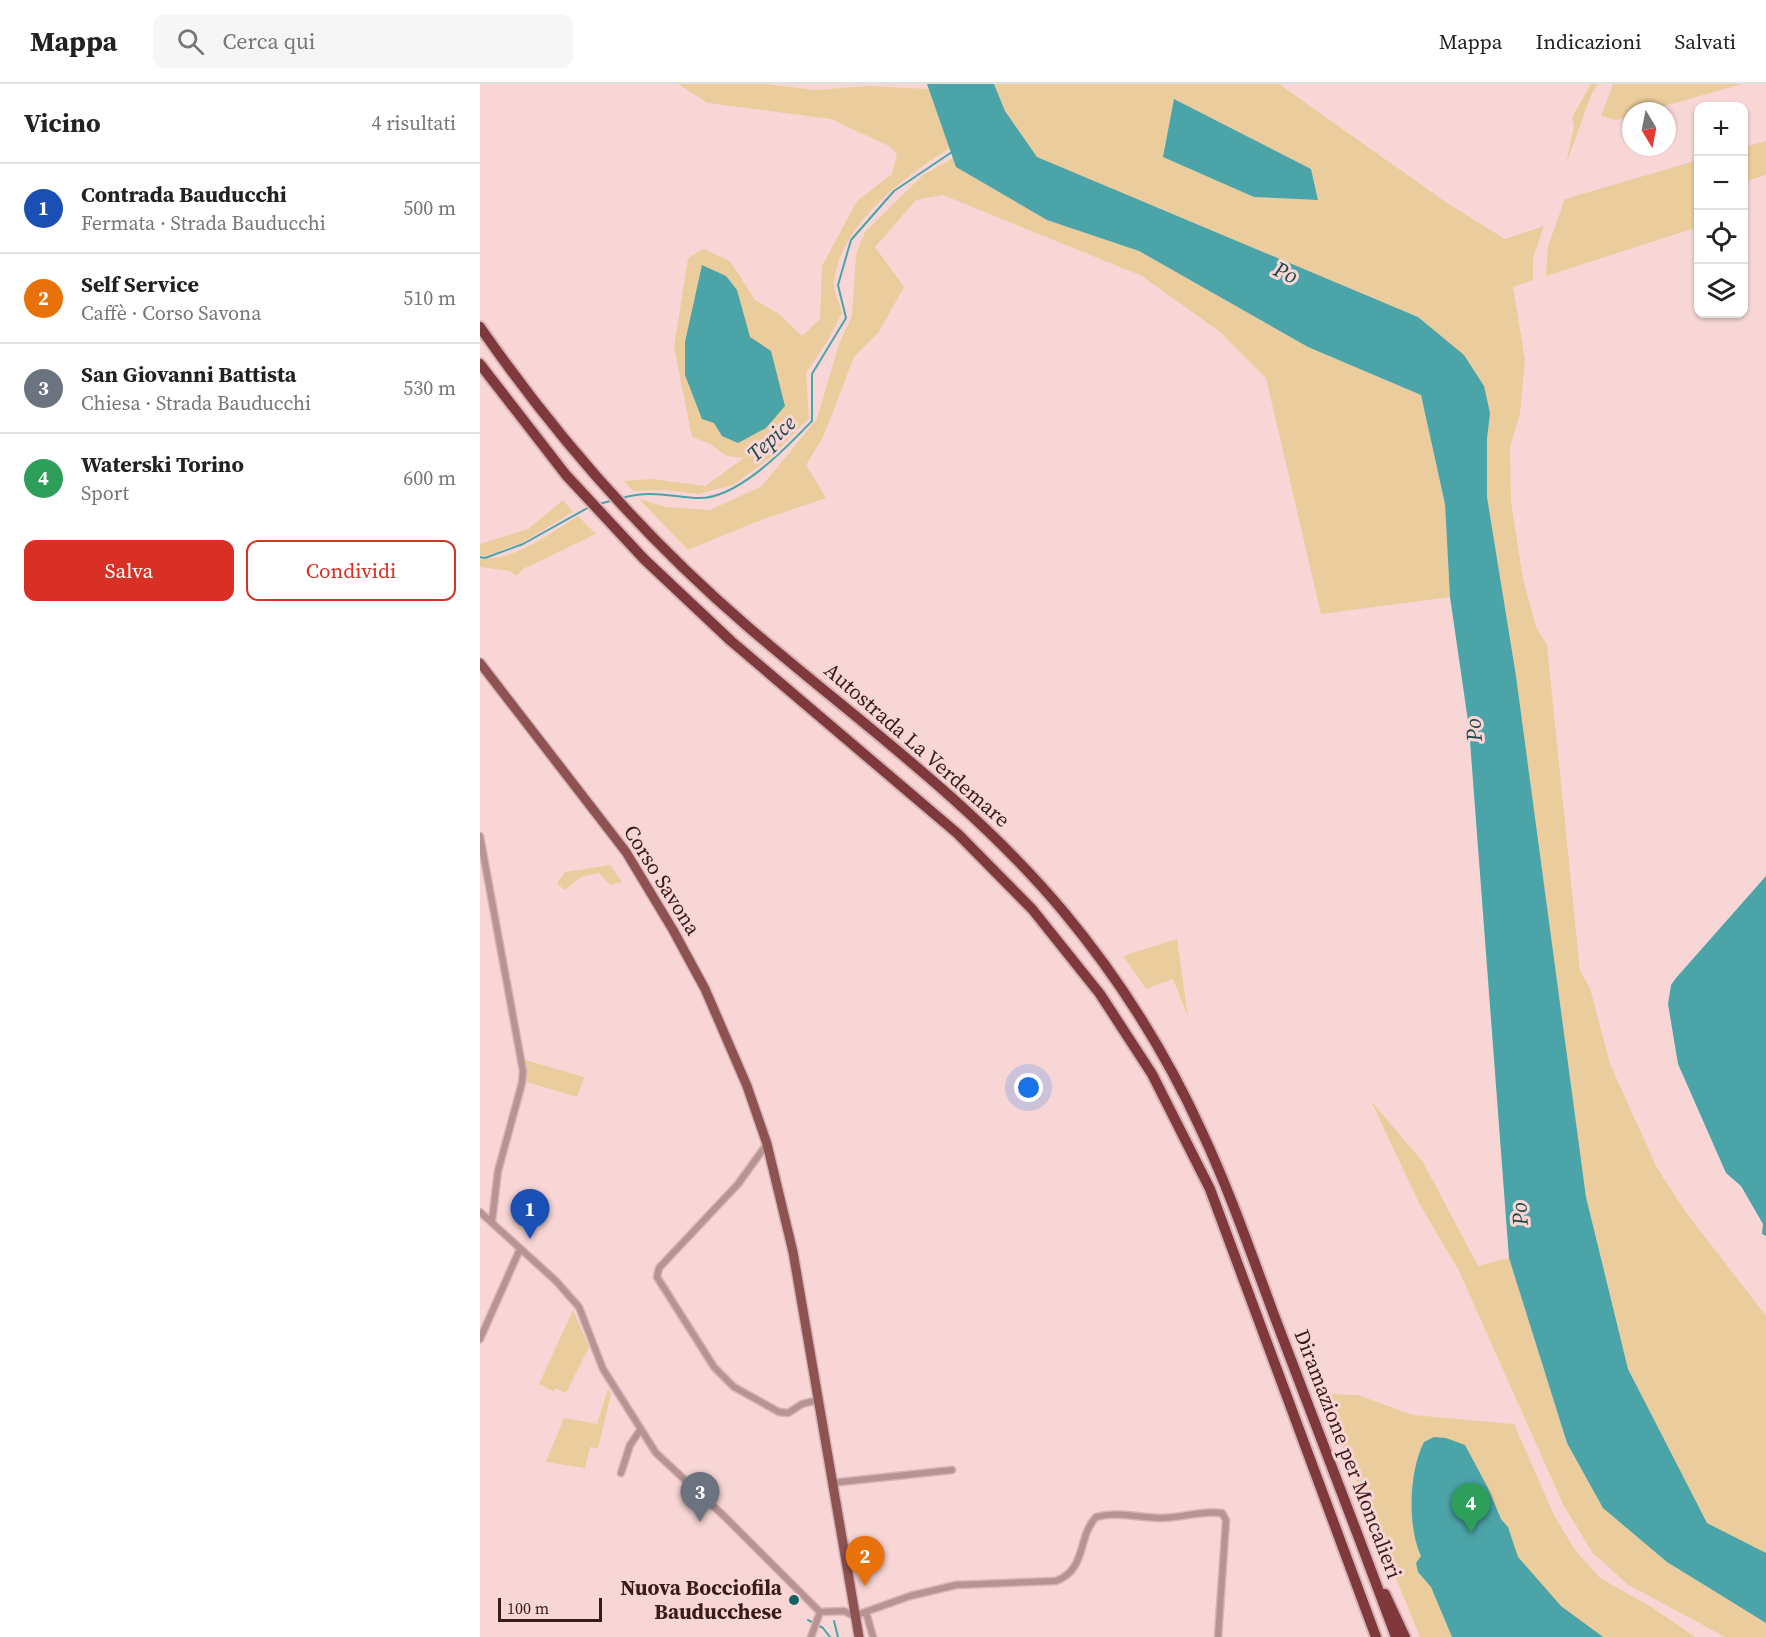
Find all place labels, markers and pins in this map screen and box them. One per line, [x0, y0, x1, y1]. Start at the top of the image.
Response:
pin: 1 [511, 1190, 550, 1239]
pin: 3 [680, 1472, 720, 1522]
pin: 4 [1452, 1484, 1490, 1533]
pin: 2 [846, 1536, 884, 1586]
place label: Nuova Bocciofila Bauducchese [620, 1573, 783, 1626]
marker: Nuova Bocciofila Bauducchese [787, 1593, 801, 1607]

